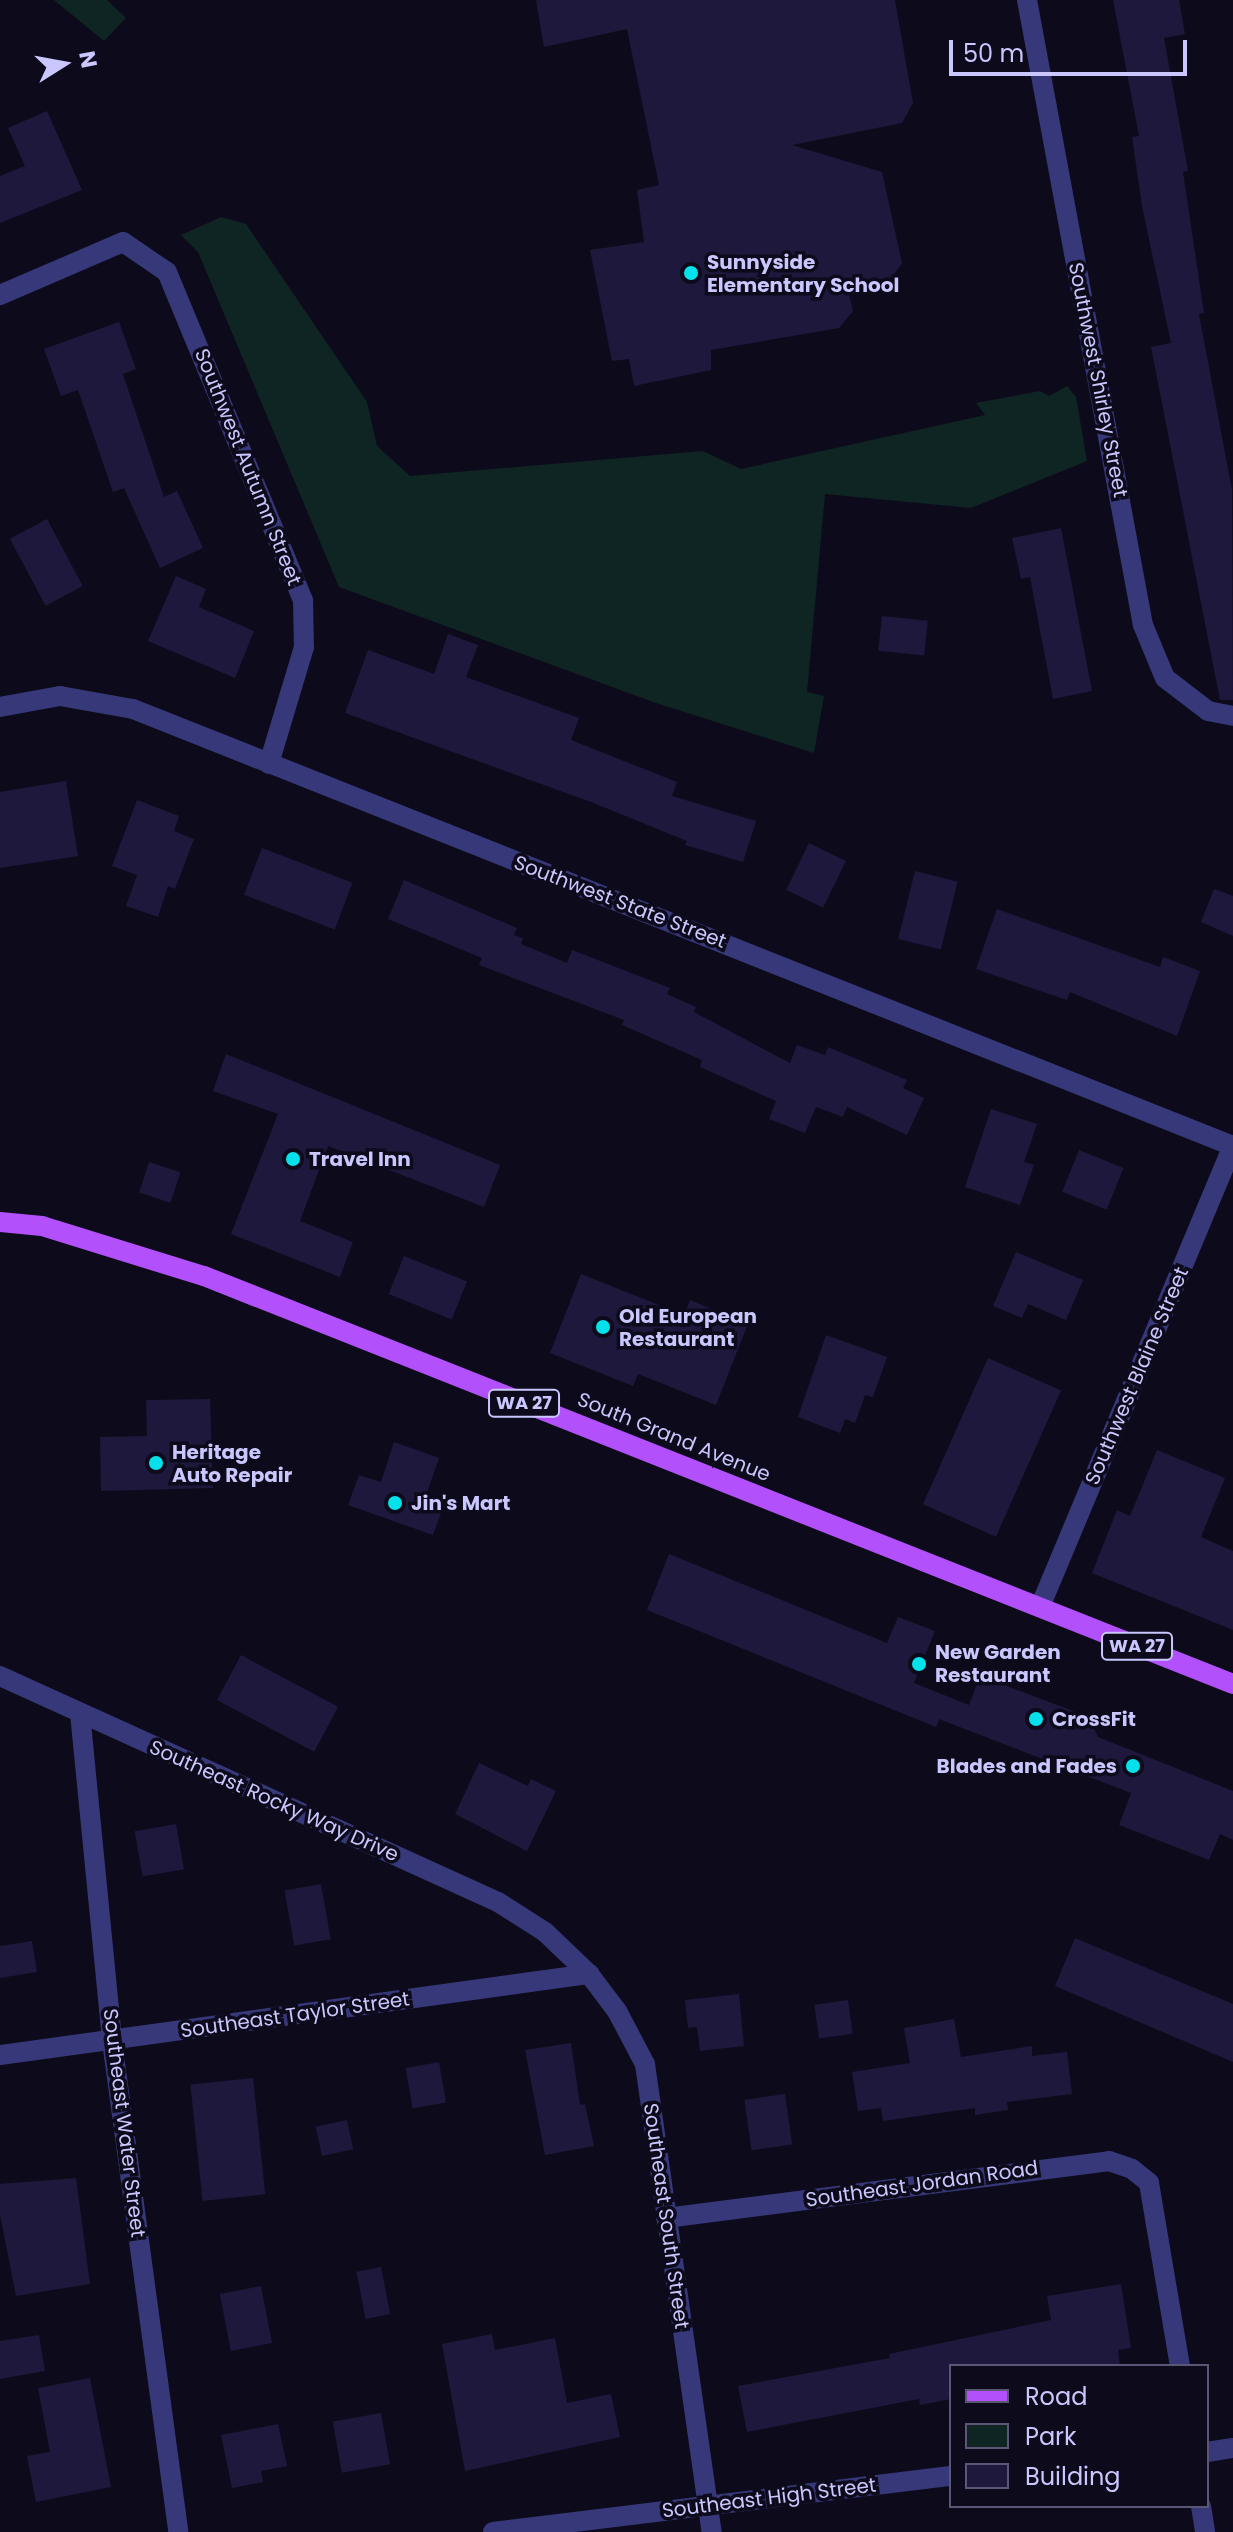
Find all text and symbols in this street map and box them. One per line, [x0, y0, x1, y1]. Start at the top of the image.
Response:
north arrow [24, 24, 104, 104]
scale bar [953, 24, 1191, 74]
text: 50 m [963, 37, 1024, 70]
text: N [71, 48, 105, 70]
place label: Sunnyside Elementary School [707, 250, 899, 297]
street label: Southwest Shirley Street [1063, 261, 1133, 499]
marker: Sunnyside Elementary School [682, 264, 700, 282]
street label: Southwest Autumn Street [189, 345, 307, 589]
street label: Southwest State Street [510, 850, 730, 954]
place label: Travel Inn [309, 1147, 411, 1171]
marker: Travel Inn [284, 1150, 302, 1168]
street label: Southwest Blaine Street [1080, 1264, 1194, 1488]
place label: Old European Restaurant [619, 1304, 757, 1351]
marker: Old European Restaurant [594, 1318, 612, 1336]
street label: South Grand Avenue [574, 1387, 774, 1487]
road number: WA 27 [488, 1389, 560, 1417]
place label: Heritage Auto Repair [172, 1440, 292, 1487]
marker: Heritage Auto Repair [147, 1454, 165, 1472]
place label: Jin's Mart [411, 1491, 510, 1515]
marker: Jin's Mart [386, 1494, 404, 1512]
road number: WA 27 [1101, 1632, 1173, 1660]
place label: New Garden Restaurant [935, 1640, 1061, 1687]
marker: New Garden Restaurant [910, 1655, 928, 1673]
place label: CrossFit [1052, 1707, 1136, 1731]
marker: CrossFit [1027, 1710, 1045, 1728]
street label: Southeast Rocky Way Drive [146, 1735, 402, 1867]
place label: Blades and Fades [937, 1754, 1117, 1778]
marker: Blades and Fades [1124, 1757, 1142, 1775]
street label: Southeast Taylor Street [179, 1987, 411, 2043]
street label: Southeast Water Street [98, 2007, 150, 2239]
street label: Southeast South Street [638, 2102, 694, 2330]
street label: Southeast Jordan Road [804, 2156, 1040, 2212]
legend [949, 2364, 1209, 2508]
text: Road [1025, 2380, 1087, 2413]
text: Park [1025, 2420, 1076, 2453]
text: Building [1025, 2460, 1121, 2493]
street label: Southeast High Street [661, 2473, 877, 2523]

